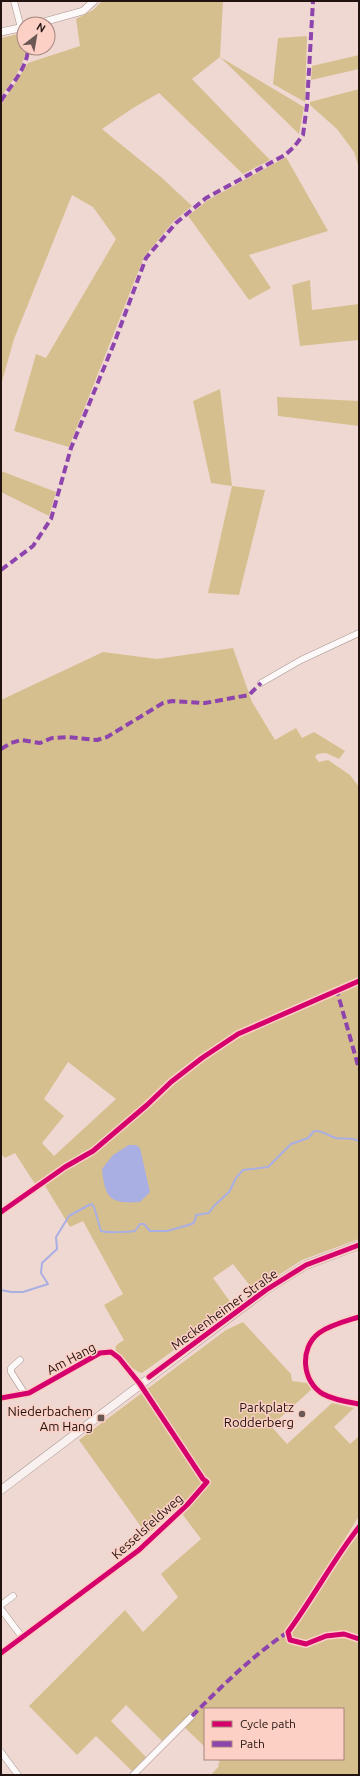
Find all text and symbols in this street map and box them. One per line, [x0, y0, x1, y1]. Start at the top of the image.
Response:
north arrow [16, 16, 56, 56]
text: N [35, 20, 48, 35]
street label: Meckenheimer Straße [168, 1266, 280, 1352]
street label: Am Hang [44, 1339, 98, 1377]
place label: Parkplatz Rodderberg [224, 1400, 294, 1429]
place label: Niederbachem Am Hang [8, 1404, 93, 1433]
marker: Parkplatz Rodderberg [297, 1409, 307, 1419]
marker: Niederbachem Am Hang [96, 1413, 106, 1423]
street label: Kesselsfeldweg [109, 1491, 185, 1561]
legend [204, 1708, 344, 1760]
text: Cycle path [240, 1717, 296, 1730]
text: Path [240, 1737, 265, 1750]

